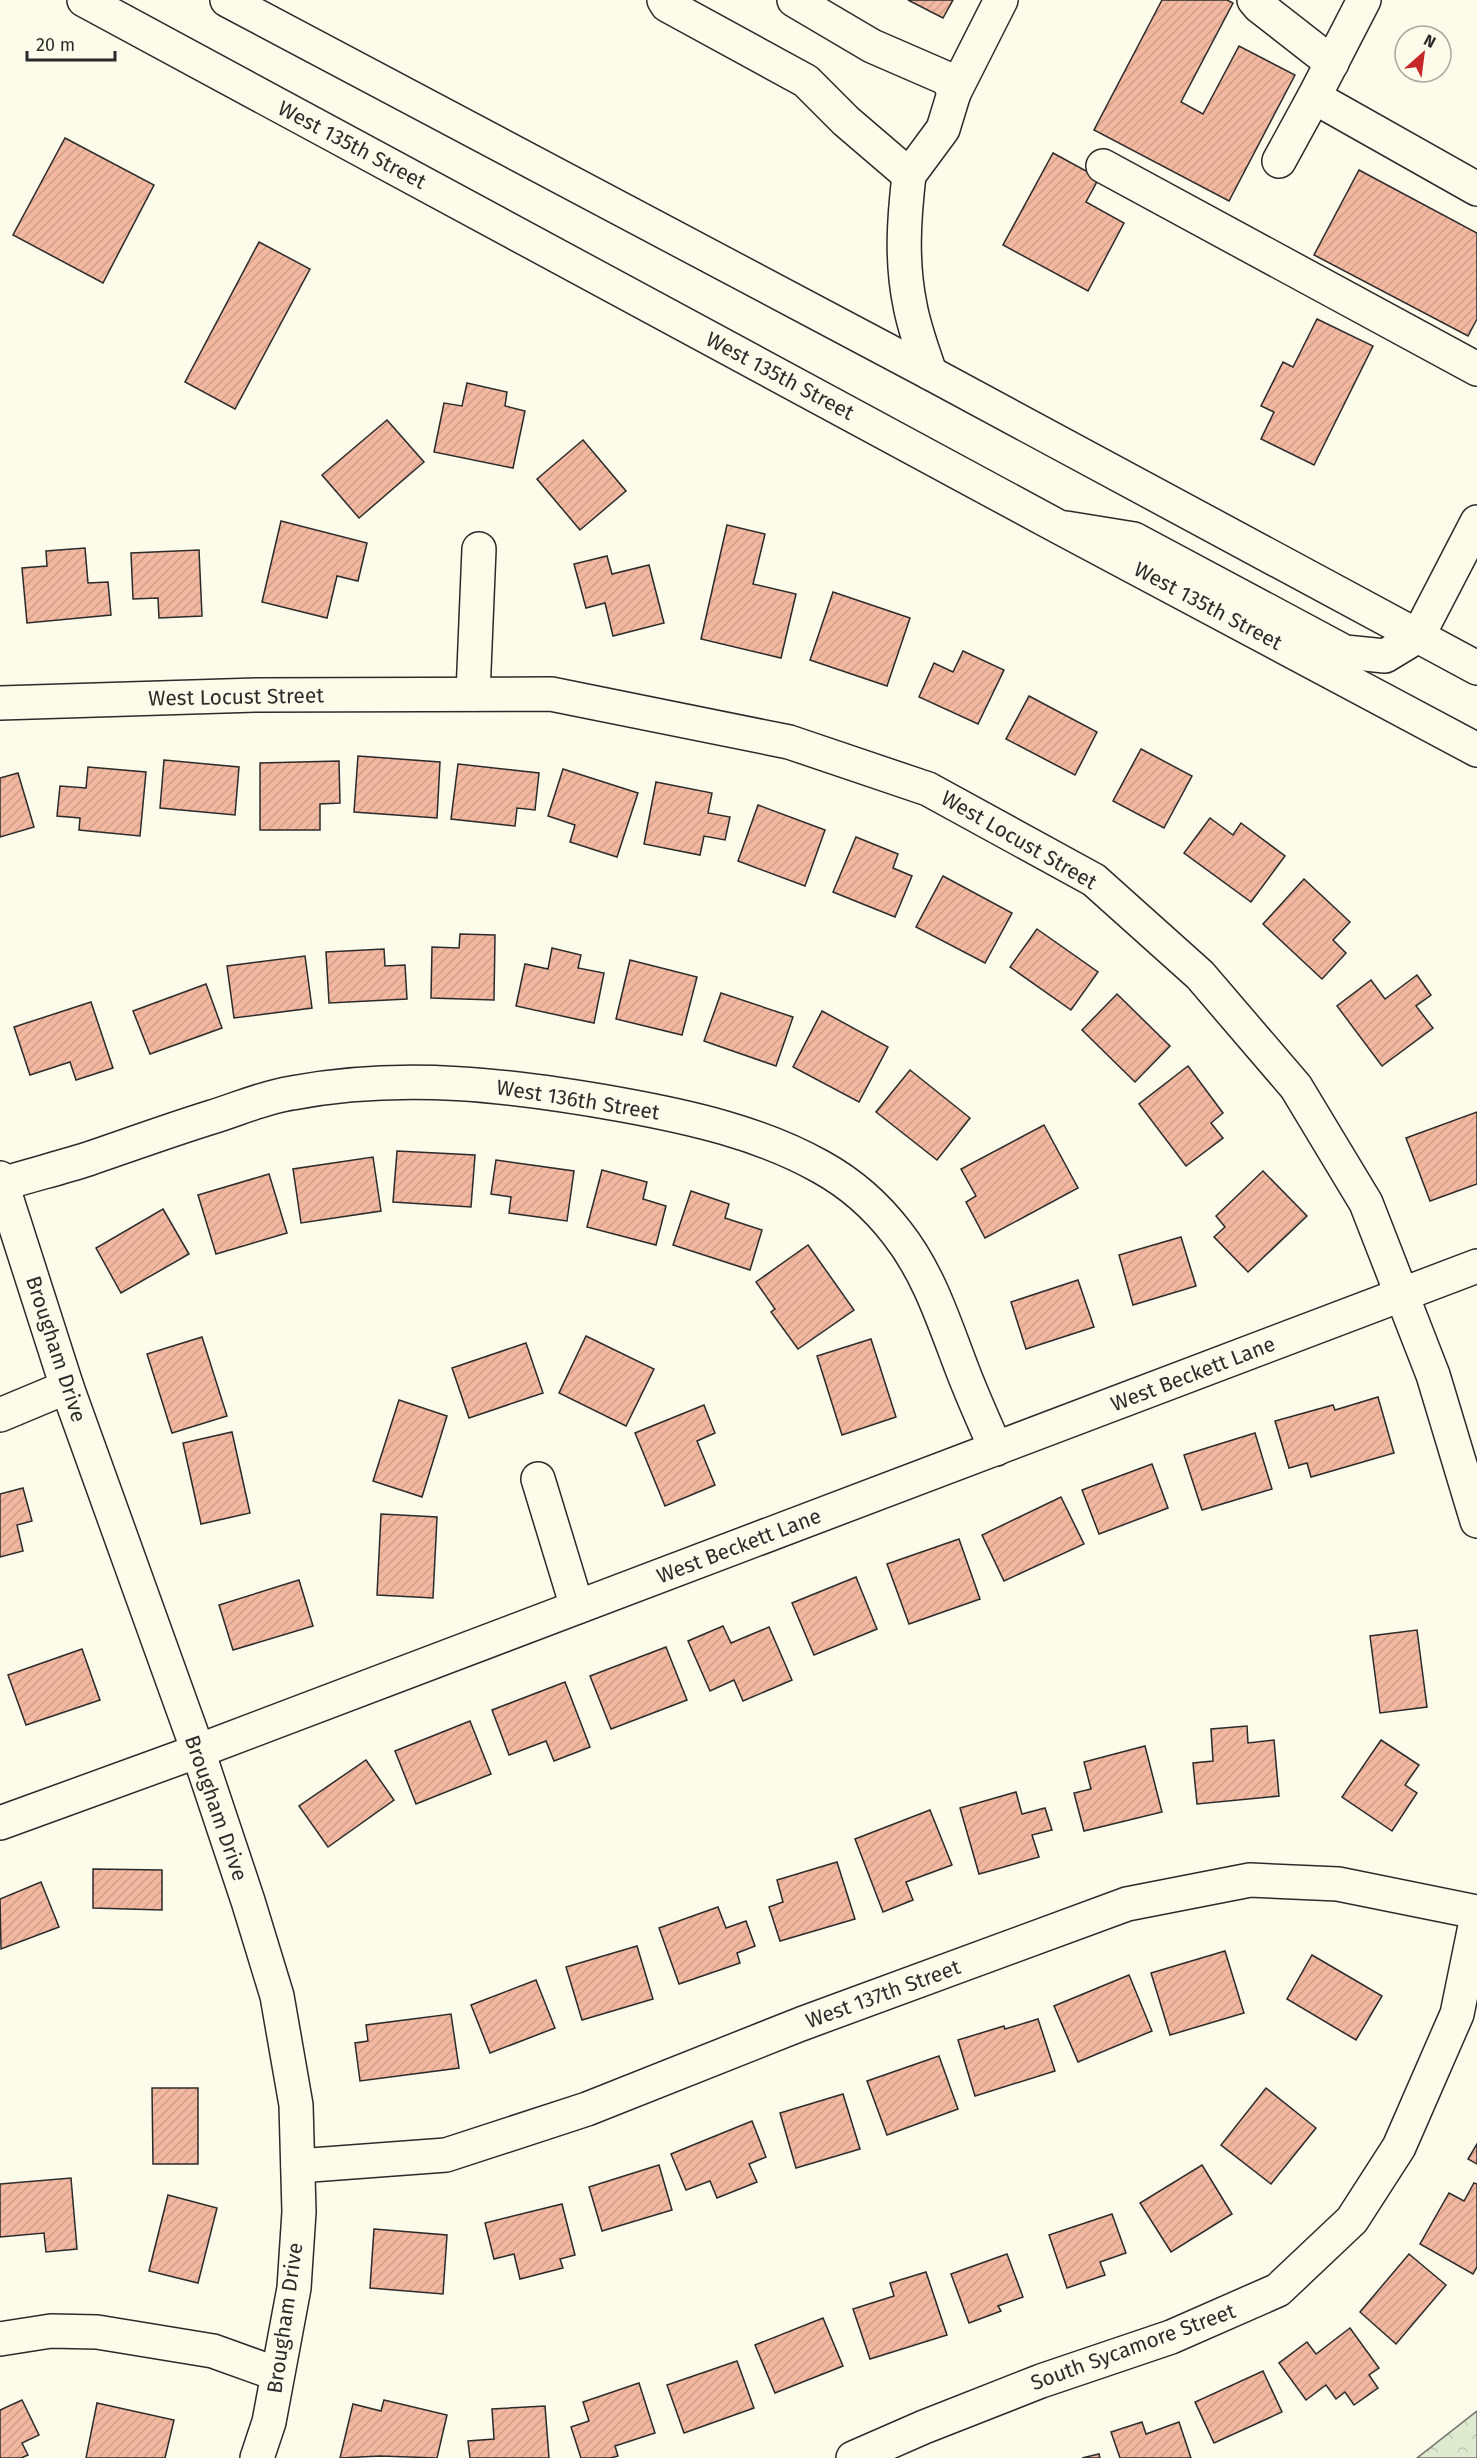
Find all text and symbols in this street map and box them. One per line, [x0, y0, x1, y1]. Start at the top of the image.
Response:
scale bar [27, 24, 116, 62]
north arrow [1393, 24, 1453, 84]
text: N [1421, 30, 1439, 52]
text: 20 m [36, 34, 75, 56]
street label: West 135th Street [274, 95, 431, 195]
street label: West 135th Street [702, 326, 859, 426]
street label: West 135th Street [1130, 556, 1287, 656]
street label: West Locust Street [148, 682, 324, 712]
street label: West Locust Street [936, 785, 1102, 895]
street label: West 136th Street [495, 1074, 662, 1126]
street label: Brougham Drive [20, 1273, 92, 1425]
street label: West Beckett Lane [1107, 1331, 1279, 1417]
street label: West Beckett Lane [653, 1503, 825, 1589]
street label: Brougham Drive [179, 1732, 253, 1884]
street label: West 137th Street [802, 1954, 964, 2034]
street label: Brougham Drive [262, 2241, 308, 2395]
street label: South Sycamore Street [1027, 2298, 1239, 2396]

